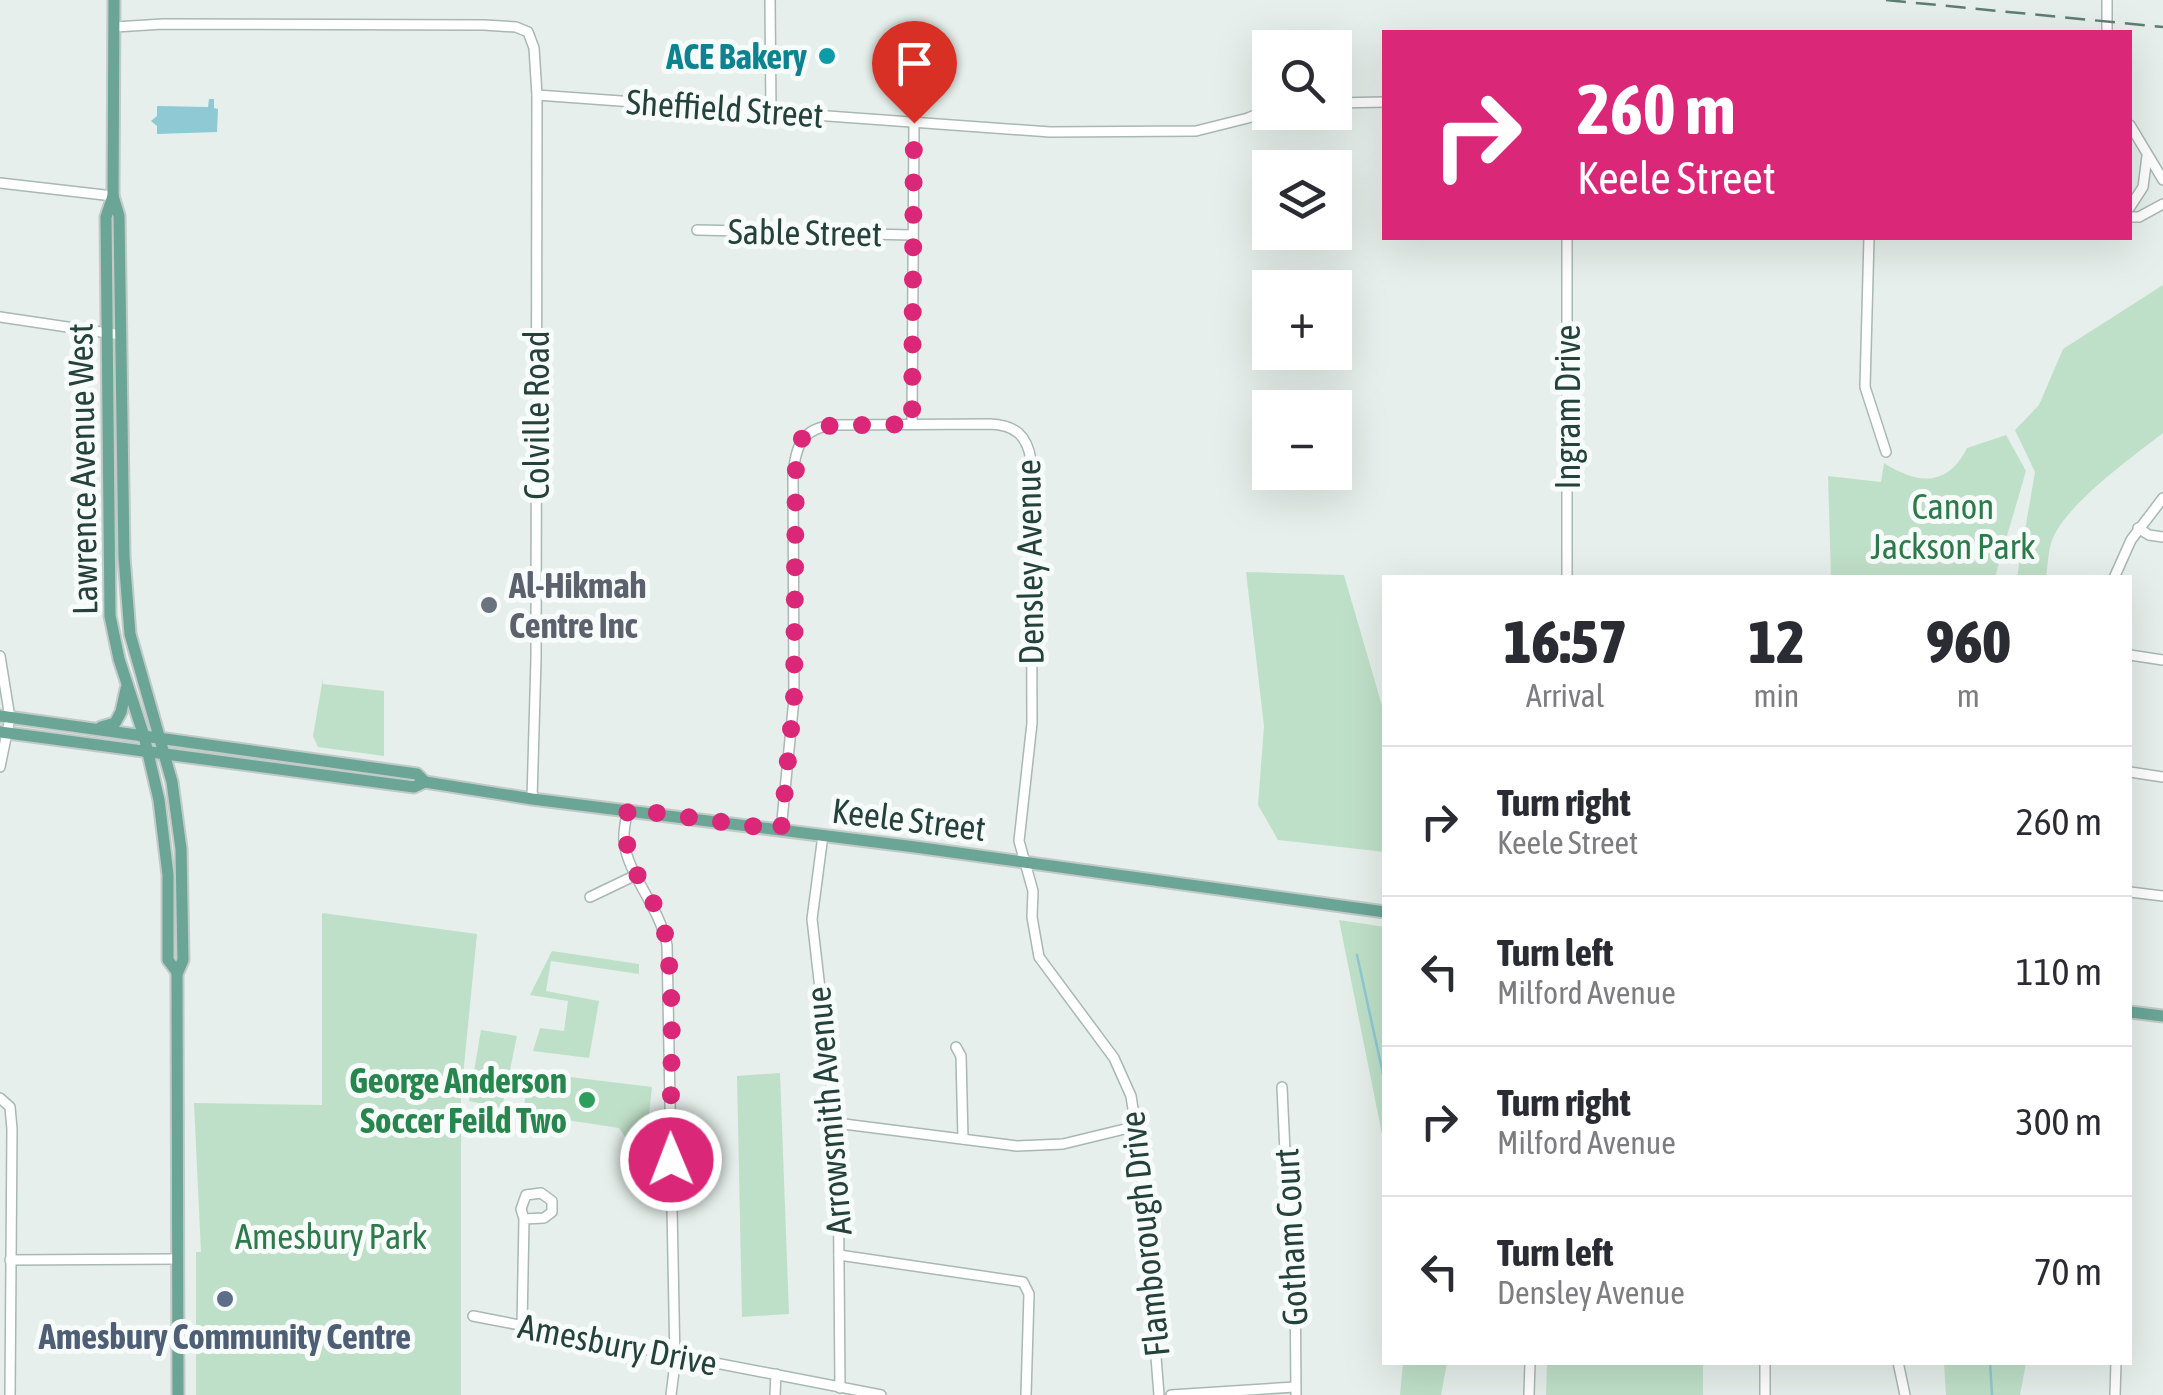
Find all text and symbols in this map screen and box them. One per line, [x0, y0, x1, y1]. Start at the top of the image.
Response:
pin [872, 21, 957, 124]
map controls [1252, 30, 1352, 490]
button: search [1252, 30, 1352, 130]
place label: ACE Bakery [665, 36, 808, 76]
icon: arrive [887, 36, 942, 91]
marker: ACE Bakery [816, 45, 838, 67]
text: 260 m [1577, 69, 1736, 149]
icon: right [1412, 70, 1542, 200]
street label: Sheffield Street [625, 81, 825, 135]
button: layers [1252, 150, 1352, 250]
text: Keele Street [1577, 152, 1776, 204]
street label: Sable Street [728, 211, 882, 253]
button: + [1252, 270, 1352, 370]
street label: Lawrence Avenue West [59, 323, 105, 615]
street label: Ingram Drive [1547, 325, 1587, 489]
street label: Colville Road [516, 330, 556, 500]
button: − [1252, 390, 1352, 490]
street label: Densley Avenue [1007, 459, 1051, 665]
park label: Canon Jackson Park [1871, 486, 2035, 566]
place label: Al-Hikmah Centre Inc [508, 565, 646, 645]
marker: Al-Hikmah Centre Inc [478, 594, 500, 616]
text: 16:57 [1503, 607, 1627, 676]
text: 12 [1748, 607, 1805, 676]
text: 960 [1926, 607, 2011, 676]
text: Arrival [1526, 677, 1604, 714]
text: min [1753, 677, 1799, 714]
text: m [1957, 677, 1980, 714]
text: Turn right [1497, 781, 1631, 824]
street label: Keele Street [830, 790, 988, 848]
icon: right [1412, 794, 1467, 849]
text: 260 m [2016, 800, 2102, 843]
text: Keele Street [1497, 824, 1638, 861]
text: Turn left [1497, 931, 1613, 974]
icon: left [1412, 944, 1467, 999]
text: 110 m [2016, 950, 2102, 993]
text: Milford Avenue [1497, 974, 1676, 1011]
street label: Arrowsmith Avenue [797, 985, 859, 1237]
place label: George Anderson Soccer Feild Two [349, 1060, 567, 1140]
text: Turn right [1497, 1081, 1631, 1124]
marker: George Anderson Soccer Feild Two [576, 1089, 598, 1111]
icon: right [1412, 1094, 1467, 1149]
text: 300 m [2016, 1100, 2102, 1143]
position arrow [619, 1108, 723, 1212]
street label: Flamborough Drive [1111, 1109, 1177, 1359]
text: Milford Avenue [1497, 1124, 1676, 1161]
street label: Gotham Court [1265, 1147, 1315, 1327]
park label: Amesbury Park [235, 1216, 427, 1256]
text: Turn left [1497, 1231, 1613, 1274]
icon: left [1412, 1244, 1467, 1299]
text: 70 m [2034, 1250, 2102, 1293]
text: Densley Avenue [1497, 1274, 1685, 1311]
marker: Amesbury Community Centre [214, 1288, 236, 1310]
street label: Amesbury Drive [515, 1305, 721, 1383]
place label: Amesbury Community Centre [38, 1316, 411, 1356]

